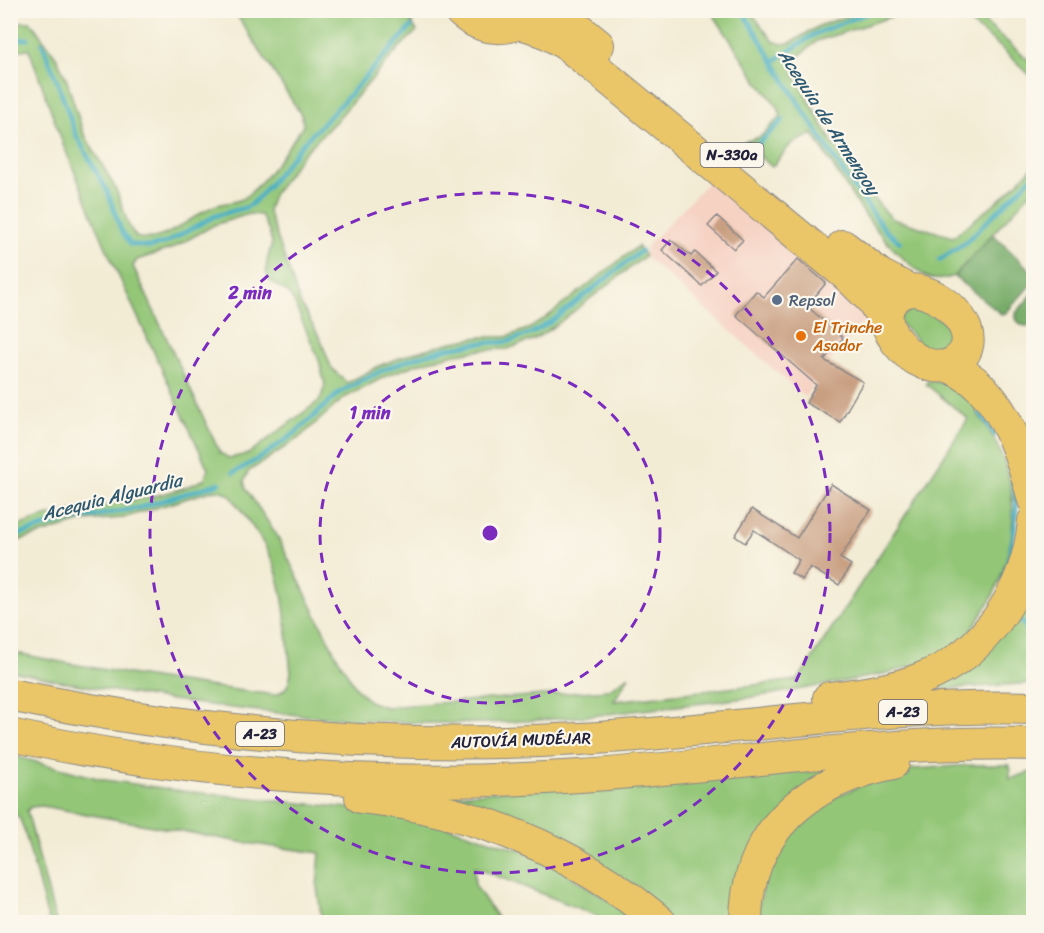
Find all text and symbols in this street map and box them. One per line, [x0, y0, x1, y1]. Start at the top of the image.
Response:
water label: Acequia de Armengoy [769, 41, 890, 204]
road number: N-330a [700, 143, 764, 167]
text: 2 min [227, 277, 272, 309]
place label: Repsol [789, 286, 836, 315]
marker: Repsol [770, 293, 784, 307]
place label: El Trinche Asador [812, 313, 882, 360]
marker: El Trinche Asador [794, 329, 808, 343]
text: 1 min [350, 397, 391, 429]
water label: Acequia Alguardia [38, 464, 187, 530]
centre of rings [480, 523, 500, 543]
road number: A-23 [879, 700, 927, 724]
road number: A-23 [236, 722, 284, 746]
street label: AUTOVÍA MUDÉJAR [450, 723, 592, 757]

